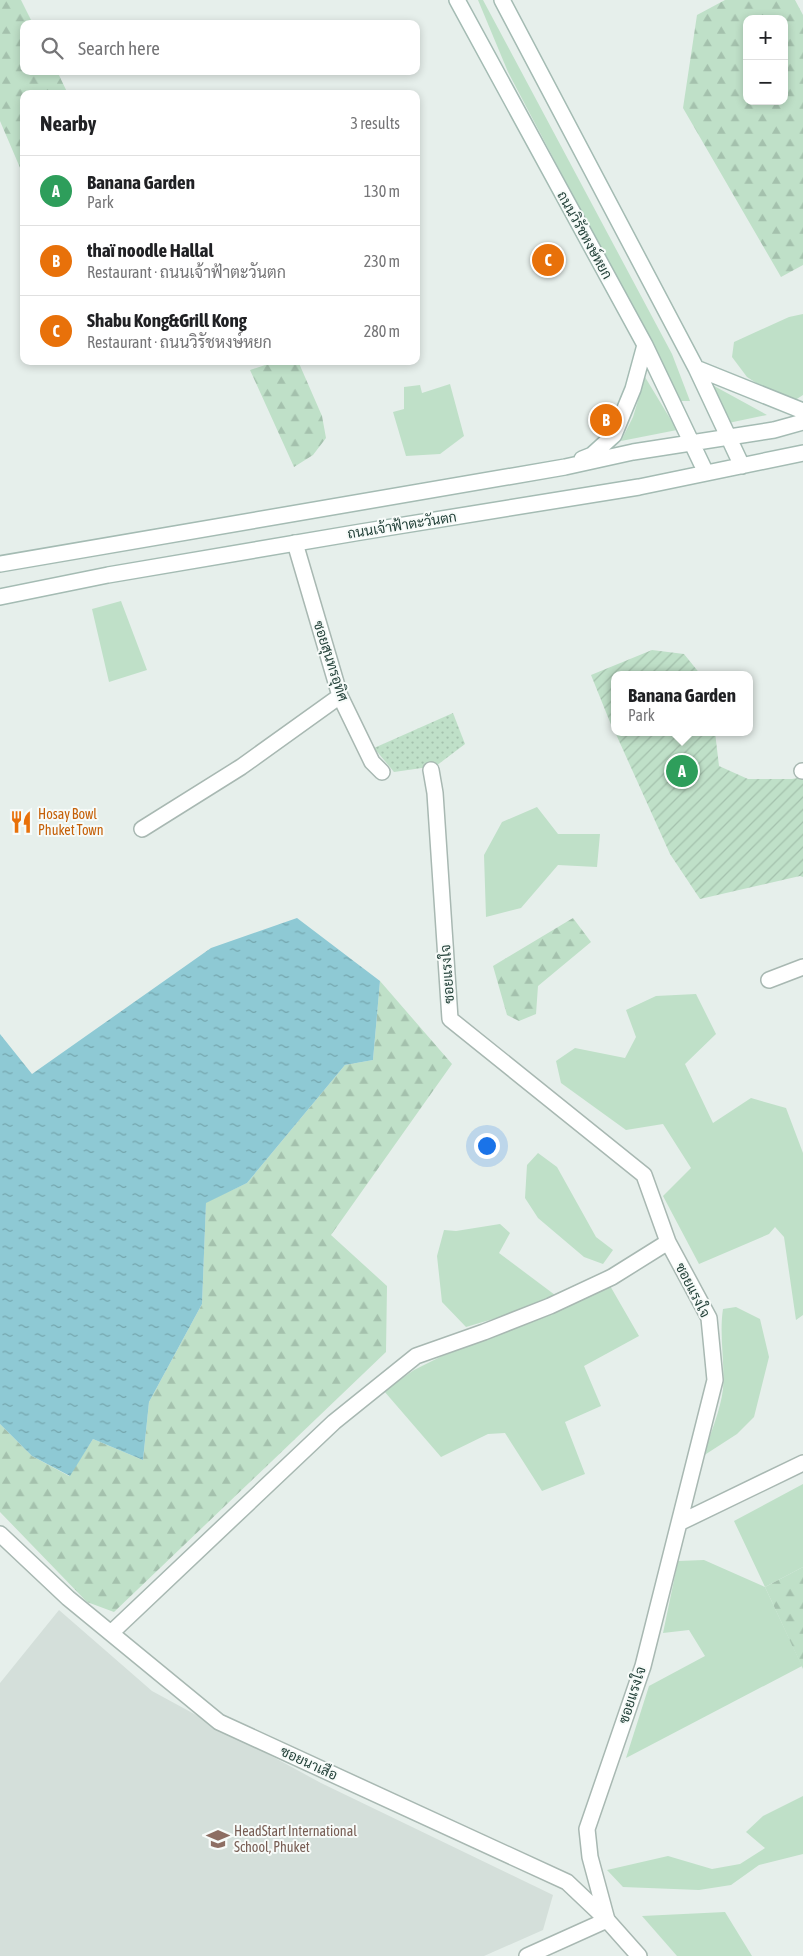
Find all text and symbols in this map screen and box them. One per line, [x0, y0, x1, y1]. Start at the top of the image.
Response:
map controls [743, 15, 788, 105]
button: + [743, 15, 788, 60]
search box [20, 20, 420, 75]
icon: search [38, 34, 66, 62]
text: Search here [78, 37, 160, 59]
button: − [743, 60, 788, 105]
text: Nearby [40, 111, 96, 135]
text: 3 results [350, 114, 400, 132]
text: Banana Garden [87, 171, 195, 193]
text: A [52, 182, 60, 200]
text: 130 m [364, 182, 400, 200]
street label: ถนนวิรัชหงษ์หยก [554, 188, 617, 282]
text: Park [87, 193, 114, 211]
text: thaï noodle Hallal [87, 239, 213, 261]
pin: C [532, 241, 564, 279]
text: B [52, 252, 60, 270]
text: 230 m [364, 252, 400, 270]
text: Restaurant · ถนนเจ้าฟ้าตะวันตก [87, 263, 286, 281]
text: Shabu Kong&Grill Kong [87, 309, 247, 331]
text: C [52, 322, 60, 340]
text: 280 m [364, 322, 400, 340]
text: Restaurant · ถนนวิรัชหงษ์หยก [87, 333, 272, 351]
pin: B [590, 401, 622, 439]
street label: ถนนเจ้าฟ้าตะวันตก [346, 507, 458, 542]
street label: ซอยสุนทรอุทิศ [309, 619, 352, 704]
popup [611, 671, 753, 736]
text: Banana Garden [628, 684, 736, 706]
text: Park [628, 706, 655, 724]
pin: A [666, 752, 698, 790]
place label: Hosay Bowl Phuket Town [38, 806, 104, 838]
restaurant icon: Hosay Bowl Phuket Town [8, 809, 34, 835]
street label: ซอยแรงใจ [437, 944, 457, 1004]
your location [474, 1133, 500, 1159]
street label: ซอยแรงใจ [672, 1260, 714, 1320]
street label: ซอยแรงใจ [615, 1664, 649, 1726]
street label: ซอยนาเสือ [278, 1742, 341, 1783]
place label: HeadStart International School, Phuket [234, 1823, 357, 1855]
school or university icon: HeadStart International School, Phuket [205, 1826, 231, 1852]

